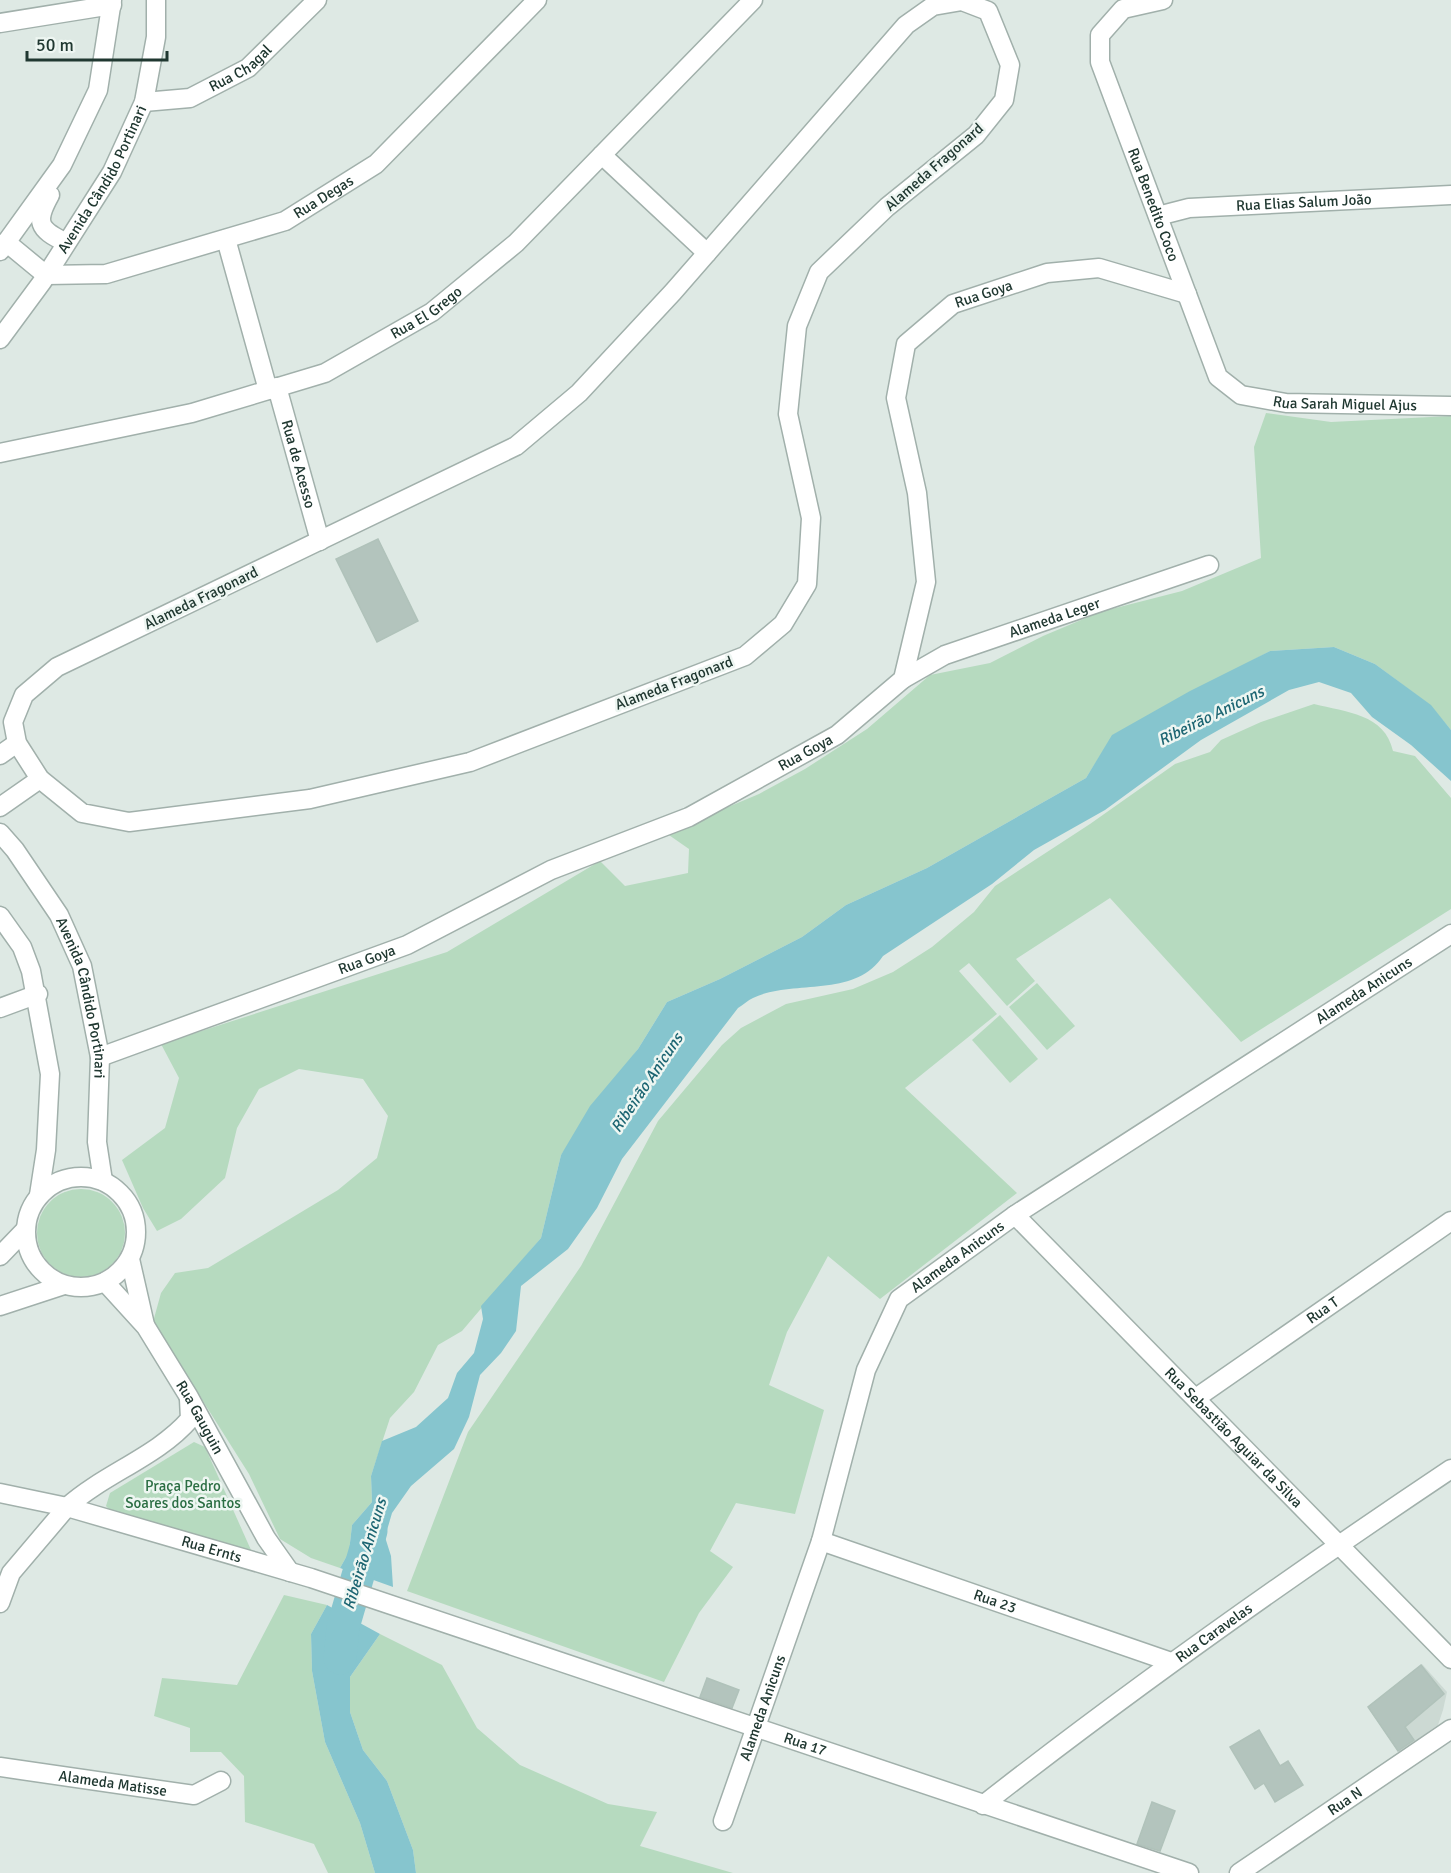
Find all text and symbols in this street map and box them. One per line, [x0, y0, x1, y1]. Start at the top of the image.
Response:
scale bar [27, 24, 166, 62]
text: 50 m [36, 34, 74, 56]
street label: Rua Chagal [206, 41, 276, 96]
street label: Avenida Cândido Portinari [54, 103, 150, 257]
street label: Alameda Fragonard [881, 119, 987, 215]
street label: Rua Benedito Coco [1124, 145, 1183, 264]
street label: Rua Degas [290, 171, 357, 222]
street label: Rua Elias Salum João [1236, 190, 1372, 215]
street label: Rua Goya [953, 276, 1015, 312]
street label: Rua El Grego [387, 282, 466, 343]
street label: Rua Sarah Miguel Ajus [1272, 392, 1418, 414]
street label: Rua de Acesso [278, 418, 319, 511]
street label: Alameda Fragonard [141, 563, 261, 633]
street label: Alameda Leger [1006, 594, 1103, 642]
street label: Alameda Fragonard [613, 652, 735, 714]
water label: Ribeirão Anicuns [1155, 681, 1269, 750]
street label: Rua Goya [775, 730, 836, 775]
street label: Avenida Cândido Portinari [52, 914, 109, 1079]
street label: Rua Goya [336, 941, 398, 978]
street label: Alameda Anicuns [1312, 952, 1416, 1028]
water label: Ribeirão Anicuns [606, 1028, 689, 1136]
street label: Alameda Anicuns [907, 1217, 1008, 1296]
street label: Rua T [1303, 1292, 1343, 1328]
street label: Rua Sebastião Aguiar da Silva [1161, 1364, 1306, 1512]
street label: Rua Gauguin [172, 1377, 227, 1457]
park label: Praça Pedro Soares dos Santos [125, 1477, 241, 1512]
water label: Ribeirão Anicuns [339, 1494, 392, 1612]
street label: Rua Ernts [179, 1532, 244, 1566]
street label: Rua 23 [971, 1585, 1019, 1617]
street label: Rua Caravelas [1172, 1599, 1256, 1666]
street label: Alameda Anicuns [736, 1652, 790, 1763]
street label: Rua 17 [782, 1729, 829, 1760]
street label: Alameda Matisse [58, 1767, 168, 1800]
street label: Rua N [1324, 1783, 1366, 1819]

